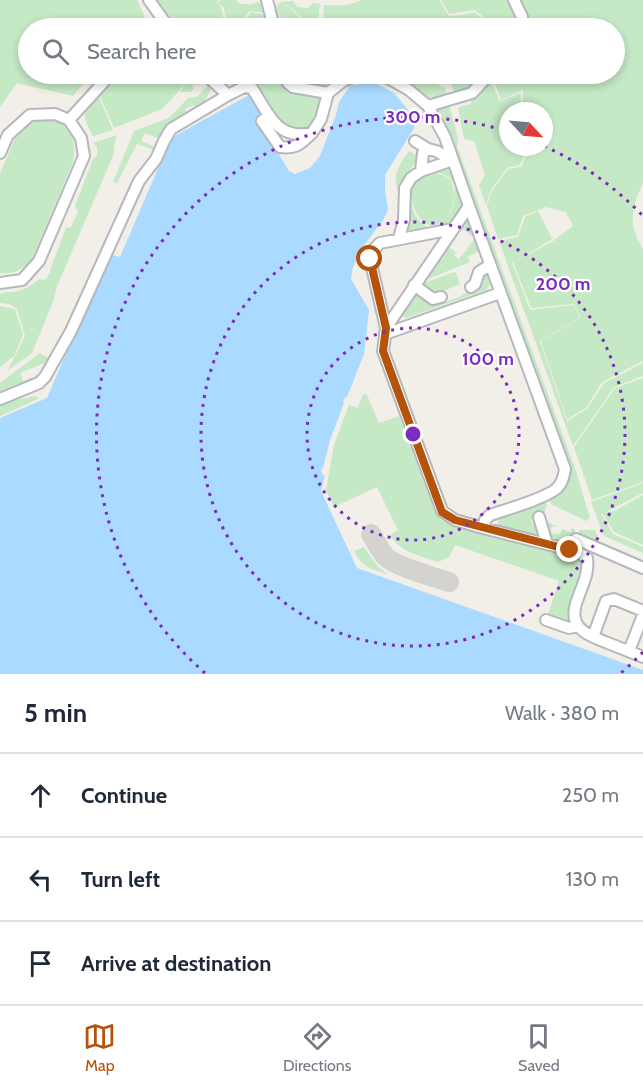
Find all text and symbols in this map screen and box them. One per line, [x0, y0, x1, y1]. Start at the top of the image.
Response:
search box [18, 18, 625, 84]
icon: search [39, 35, 72, 68]
text: Search here [87, 38, 196, 65]
north arrow [499, 102, 553, 156]
text: 300 m [386, 106, 440, 128]
route start [356, 245, 382, 271]
text: 200 m [536, 273, 590, 295]
text: 100 m [462, 348, 514, 370]
centre of rings [403, 424, 423, 444]
route end [556, 536, 582, 562]
text: 5 min [24, 697, 87, 729]
text: Walk · 380 m [505, 701, 619, 725]
icon: ahead [24, 779, 57, 812]
text: Continue [81, 782, 167, 809]
text: 250 m [562, 783, 619, 807]
icon: left [24, 863, 57, 896]
text: Turn left [81, 866, 160, 893]
text: 130 m [566, 867, 619, 891]
icon: arrive [24, 947, 57, 980]
text: Arrive at destination [81, 950, 271, 977]
tab: Map [83, 1020, 116, 1075]
tab: Directions [283, 1020, 351, 1075]
tab: Saved [518, 1020, 560, 1075]

